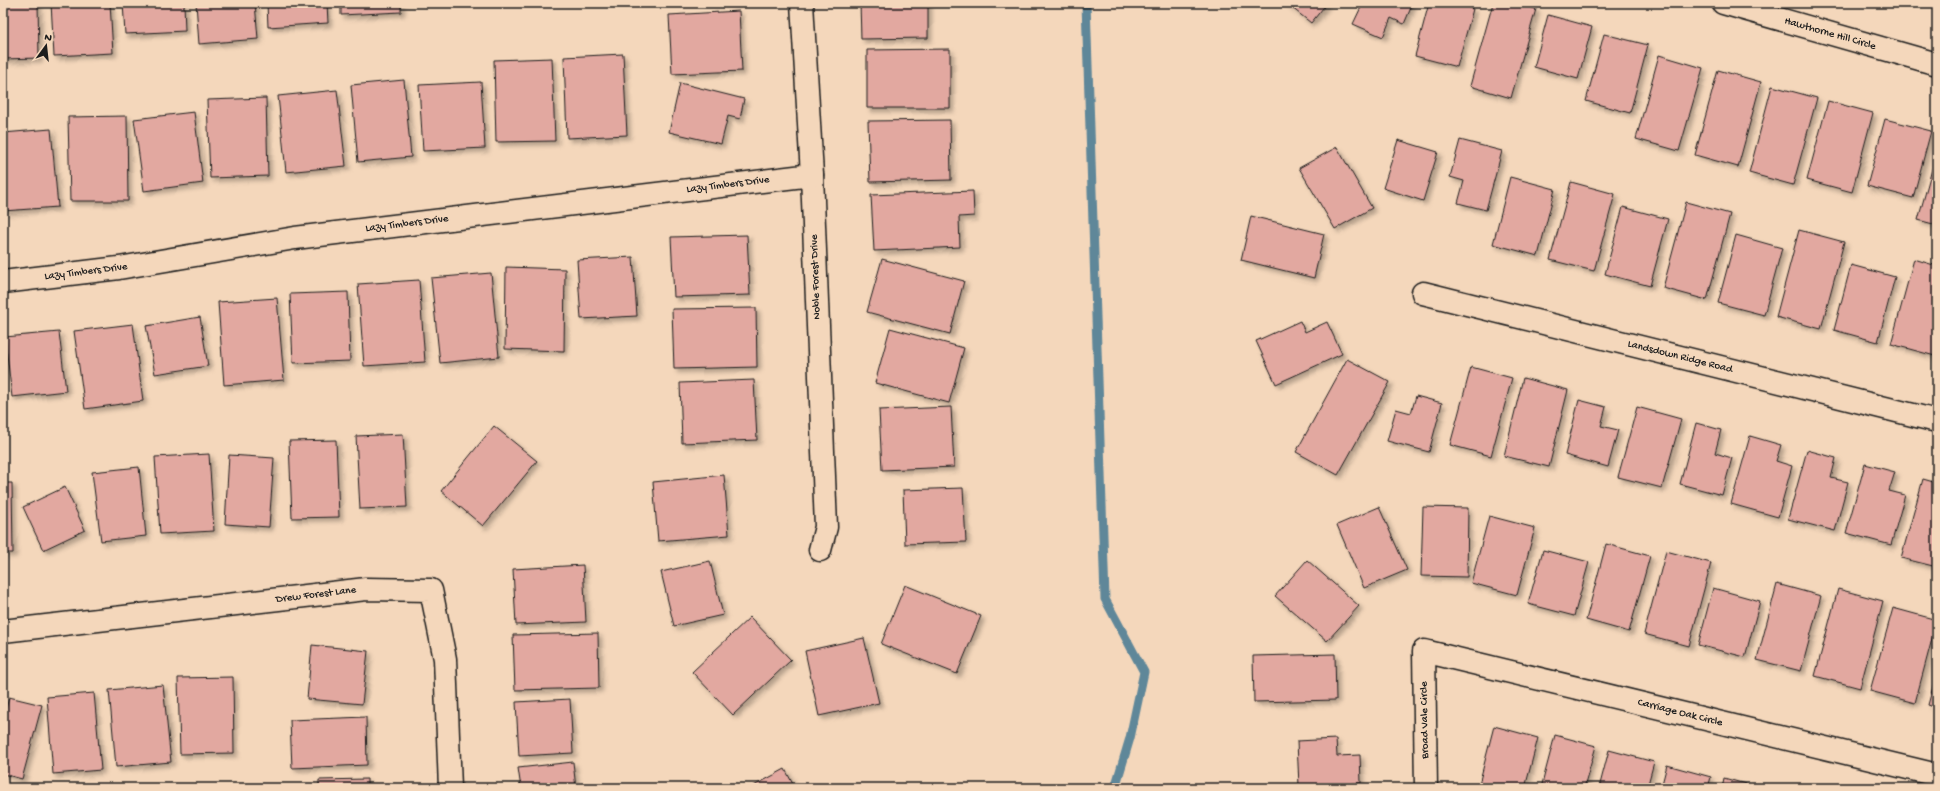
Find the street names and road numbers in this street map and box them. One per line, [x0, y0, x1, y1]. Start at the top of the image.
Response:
street label: Hawthorne Hill Circle [1783, 15, 1877, 53]
street label: Lazy Timbers Drive [686, 174, 770, 196]
street label: Lazy Timbers Drive [365, 213, 449, 235]
street label: Noble Forest Drive [809, 234, 823, 320]
street label: Lazy Timbers Drive [44, 261, 128, 283]
street label: Landsdown Ridge Road [1626, 338, 1735, 376]
street label: Drew Forest Lane [274, 584, 357, 606]
street label: Broad Vale Circle [1418, 681, 1432, 760]
street label: Carriage Oak Circle [1636, 697, 1724, 729]

